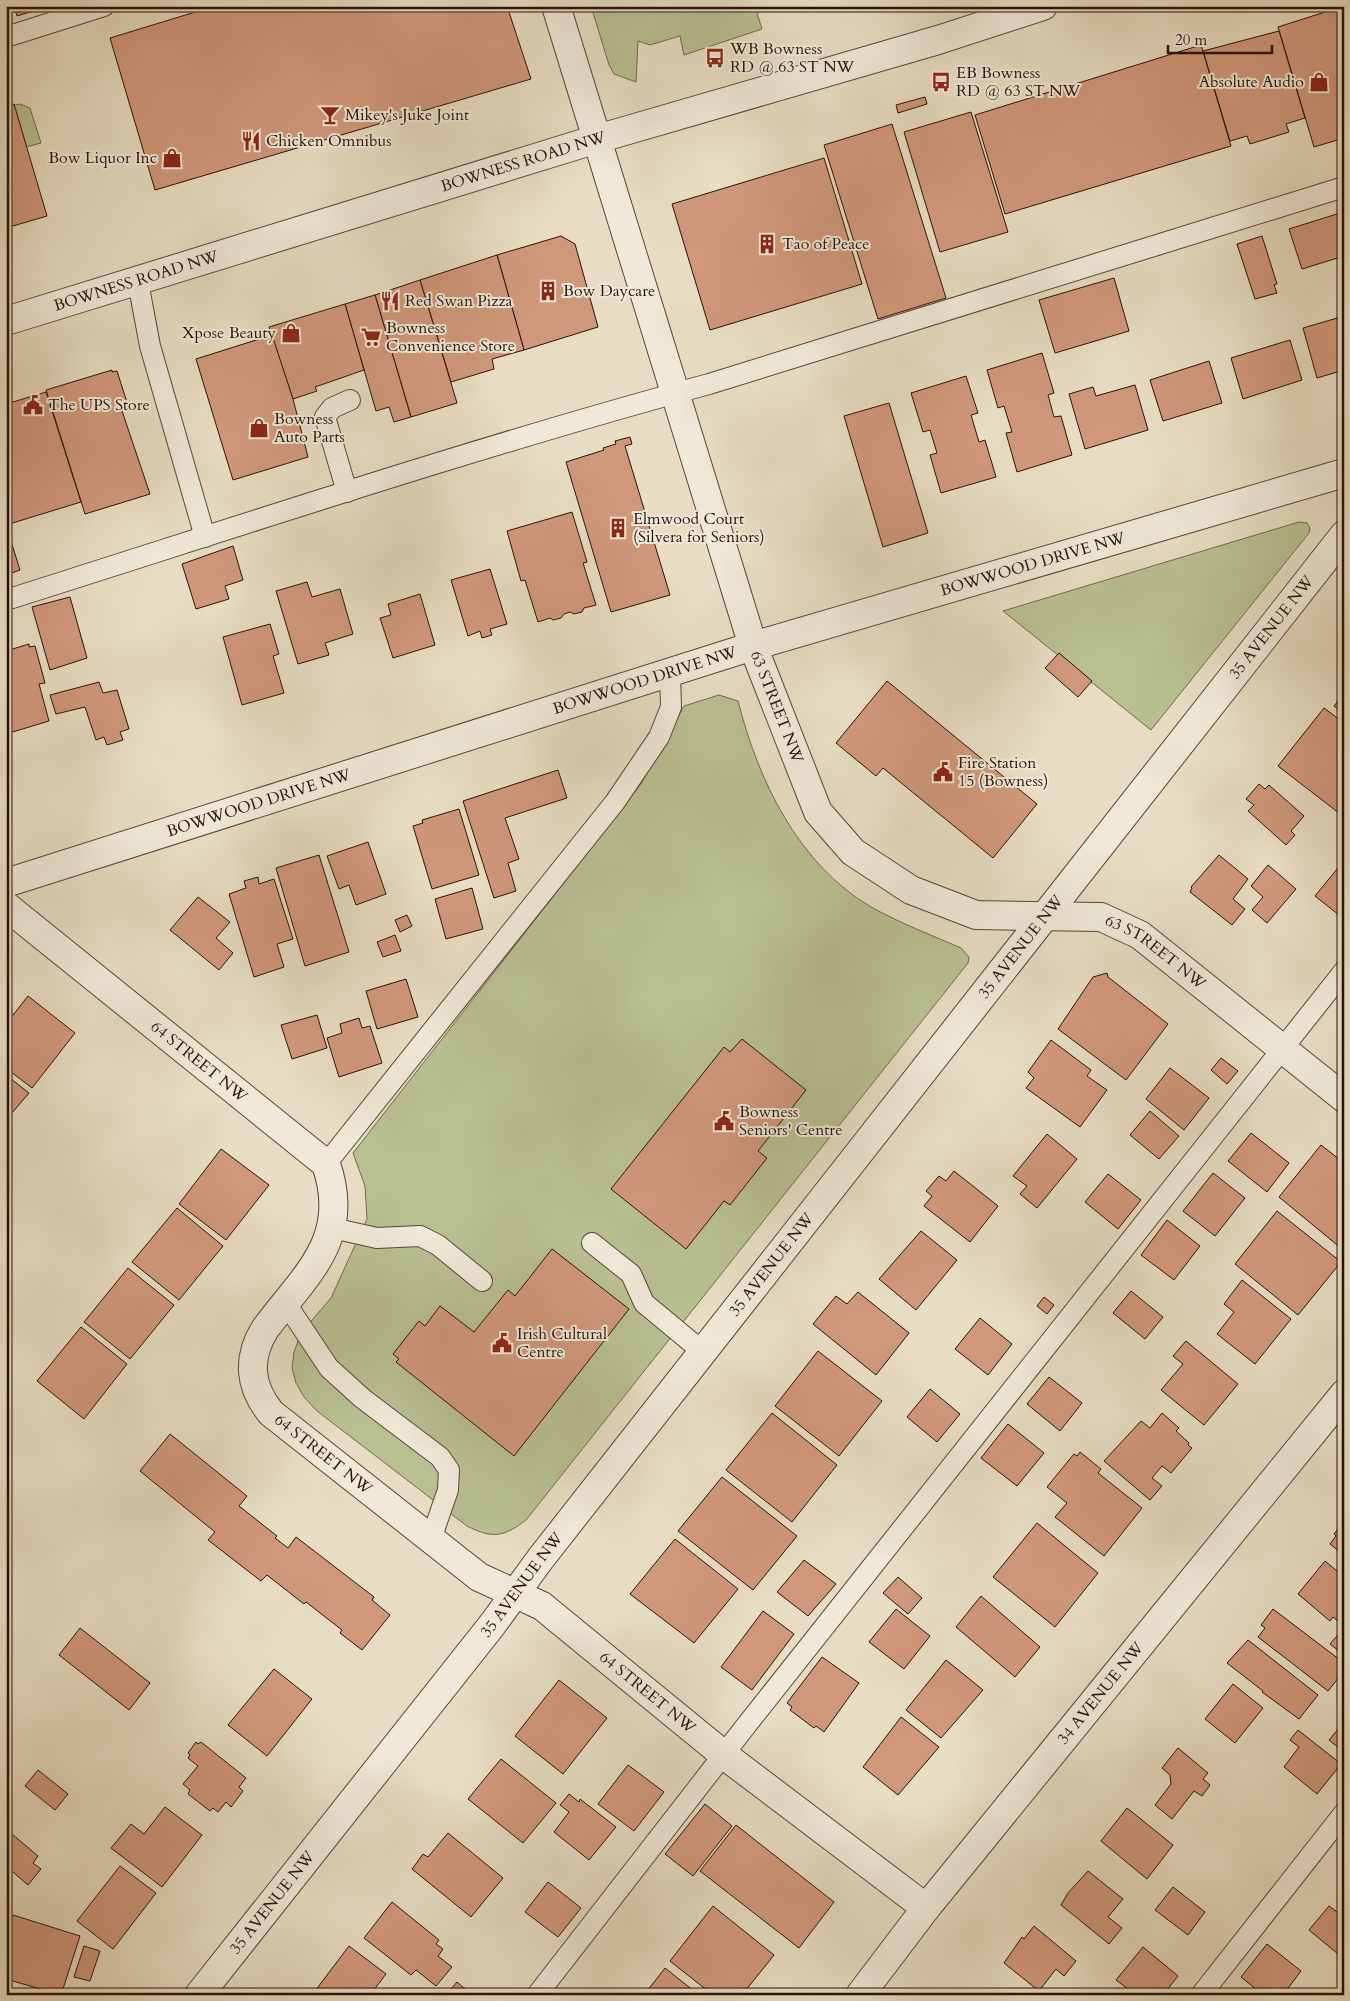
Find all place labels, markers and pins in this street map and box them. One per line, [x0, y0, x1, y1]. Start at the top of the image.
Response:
place label: WB Bowness RD @ 63 ST NW [729, 38, 855, 78]
bus stop icon: WB Bowness RD @ 63 ST NW [704, 47, 726, 69]
place label: EB Bowness RD @ 63 ST NW [956, 62, 1081, 102]
bus stop icon: EB Bowness RD @ 63 ST NW [930, 71, 952, 93]
place label: Absolute Audio [1199, 71, 1304, 93]
shop icon: Absolute Audio [1308, 71, 1330, 93]
bar icon: Mikey's Juke Joint [319, 104, 341, 126]
place label: Mikey's Juke Joint [345, 104, 469, 126]
restaurant icon: Chicken Omnibus [240, 130, 262, 152]
place label: Chicken Omnibus [266, 130, 392, 152]
place label: Bow Liquor Inc [48, 147, 157, 169]
shop icon: Bow Liquor Inc [161, 147, 183, 169]
building icon: Tao of Peace [756, 233, 778, 255]
place label: Tao of Peace [782, 233, 870, 255]
building icon: Bow Daycare [537, 280, 559, 302]
place label: Bow Daycare [563, 280, 655, 302]
restaurant icon: Red Swan Pizza [379, 290, 401, 312]
place label: Red Swan Pizza [405, 290, 513, 312]
place label: Bowness Convenience Store [386, 317, 515, 357]
place label: Xpose Beauty [182, 322, 277, 344]
shop icon: Xpose Beauty [280, 322, 302, 344]
supermarket icon: Bowness Convenience Store [360, 326, 382, 348]
public building icon: The UPS Store [22, 394, 44, 416]
place label: The UPS Store [48, 394, 150, 416]
place label: Bowness Auto Parts [274, 408, 345, 448]
shop icon: Bowness Auto Parts [248, 417, 270, 439]
place label: Elmwood Court (Silvera for Seniors) [633, 508, 765, 548]
building icon: Elmwood Court (Silvera for Seniors) [607, 517, 629, 539]
place label: Fire Station 15 (Bowness) [958, 752, 1048, 792]
public building icon: Fire Station 15 (Bowness) [932, 761, 954, 783]
place label: Bowness Seniors' Centre [739, 1101, 842, 1141]
public building icon: Bowness Seniors' Centre [713, 1110, 735, 1132]
place label: Irish Cultural Centre [517, 1323, 607, 1363]
public building icon: Irish Cultural Centre [491, 1332, 513, 1354]

